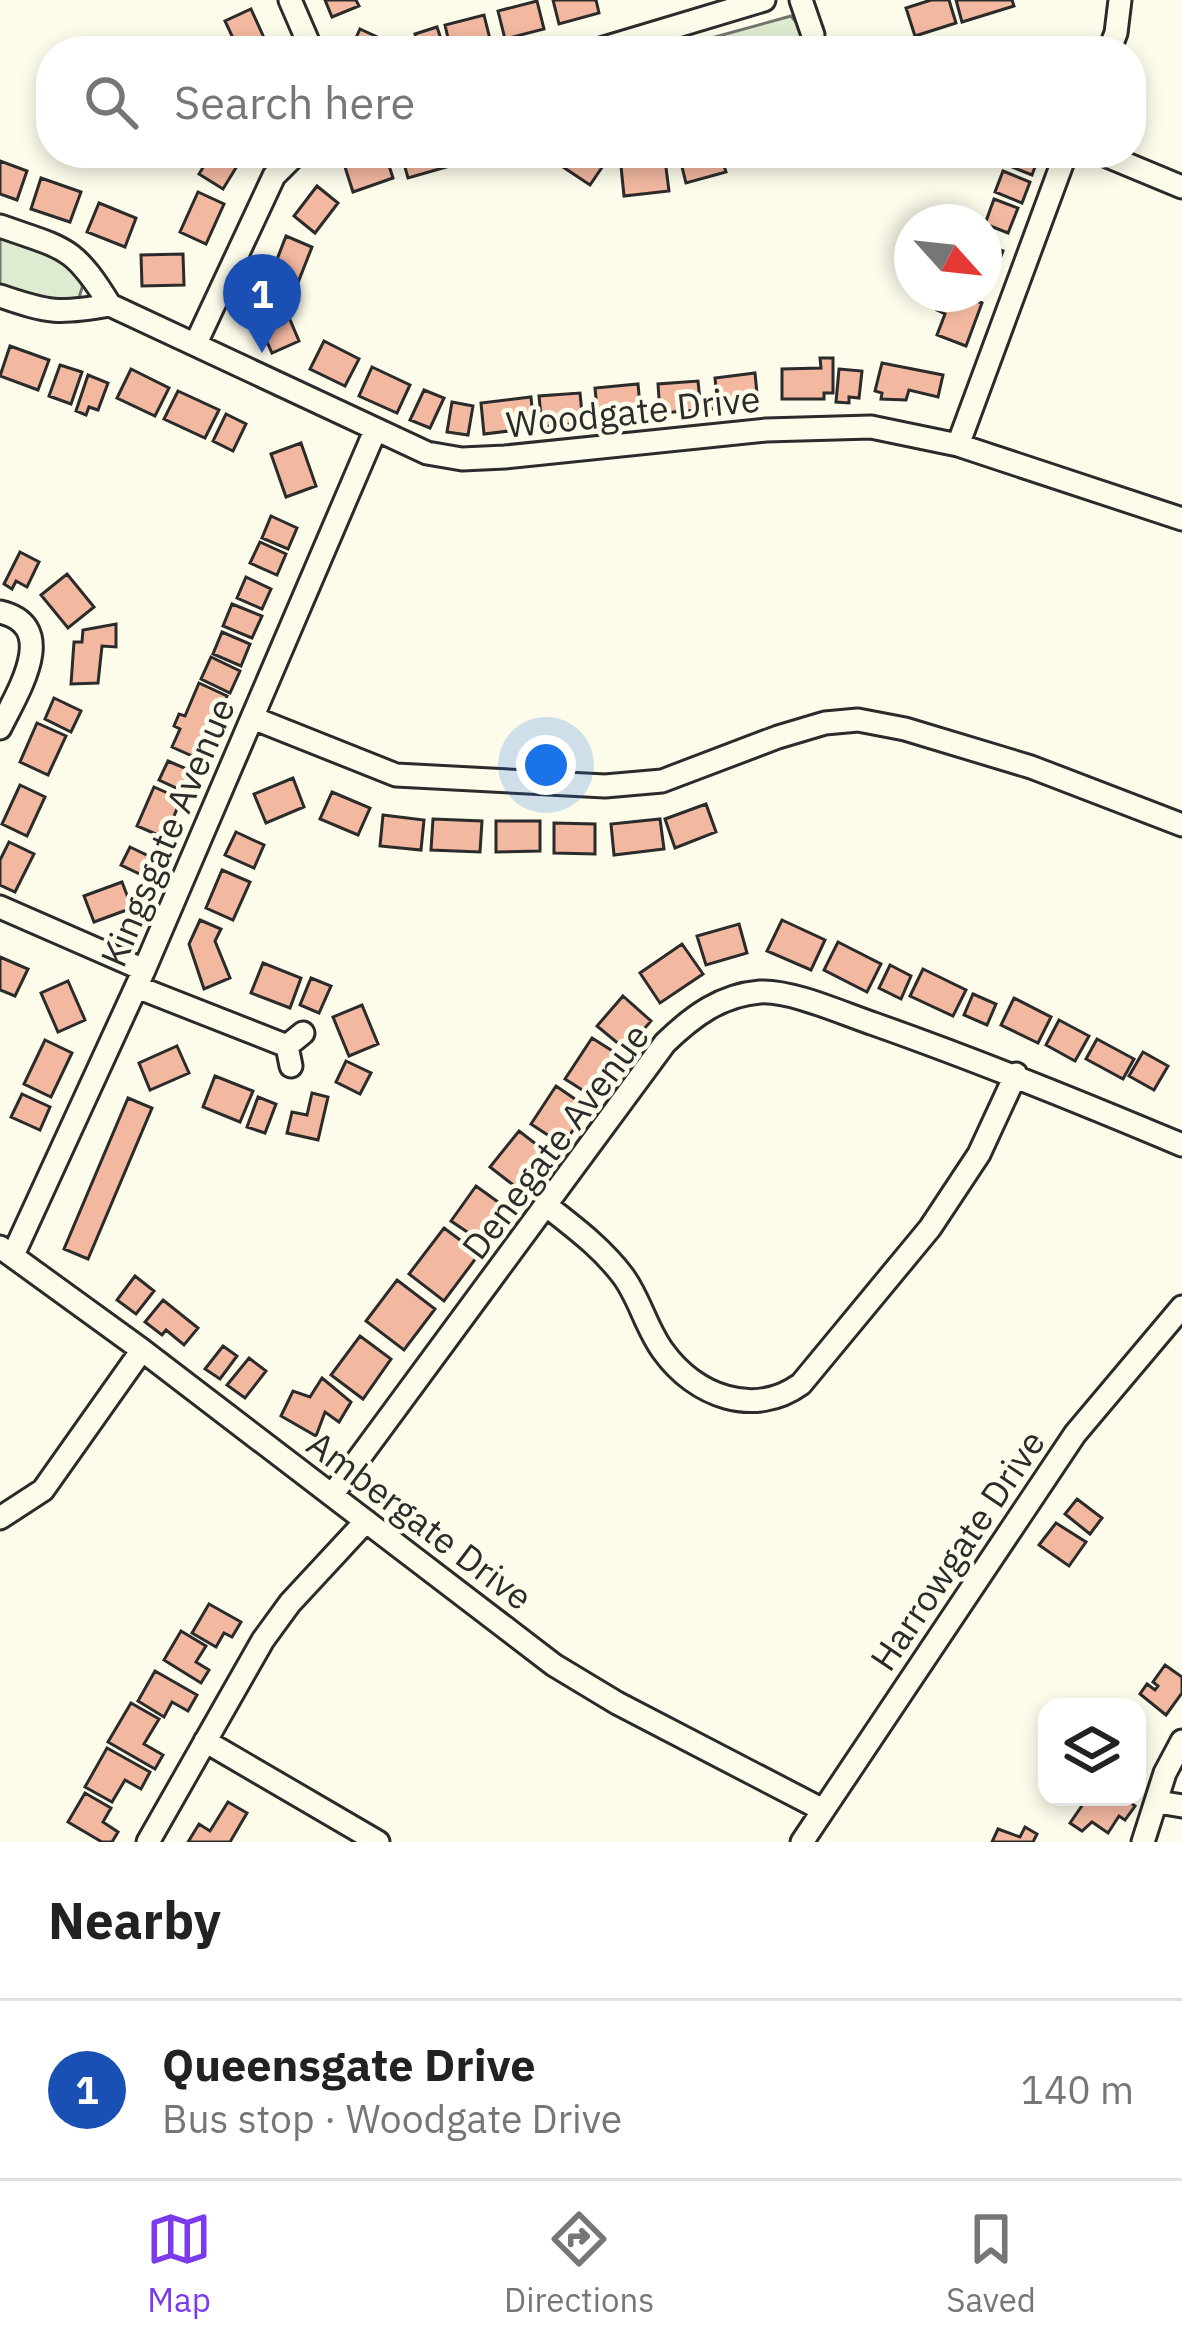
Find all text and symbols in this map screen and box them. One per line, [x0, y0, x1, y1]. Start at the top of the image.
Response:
search box [36, 36, 1146, 168]
icon: search [78, 69, 144, 135]
text: Search here [174, 73, 415, 131]
north arrow [894, 204, 1002, 312]
pin: 1 [223, 254, 301, 353]
street label: Woodgate Drive [504, 374, 762, 448]
street label: Kingsgate Avenue [89, 690, 245, 974]
your location [516, 735, 576, 795]
street label: Denegate Avenue [451, 1014, 659, 1268]
street label: Ambergate Drive [298, 1420, 542, 1620]
street label: Harrowgate Drive [859, 1421, 1055, 1679]
map controls [1038, 1698, 1146, 1806]
button: layers [1038, 1698, 1146, 1806]
text: Nearby [48, 1887, 221, 1953]
text: Queensgate Drive [162, 2035, 536, 2093]
text: 1 [75, 2064, 99, 2115]
text: 140 m [1021, 2064, 1134, 2115]
text: Bus stop · Woodgate Drive [162, 2093, 622, 2144]
tab: Map [146, 2206, 212, 2321]
tab: Directions [504, 2206, 654, 2321]
tab: Saved [946, 2206, 1036, 2321]

